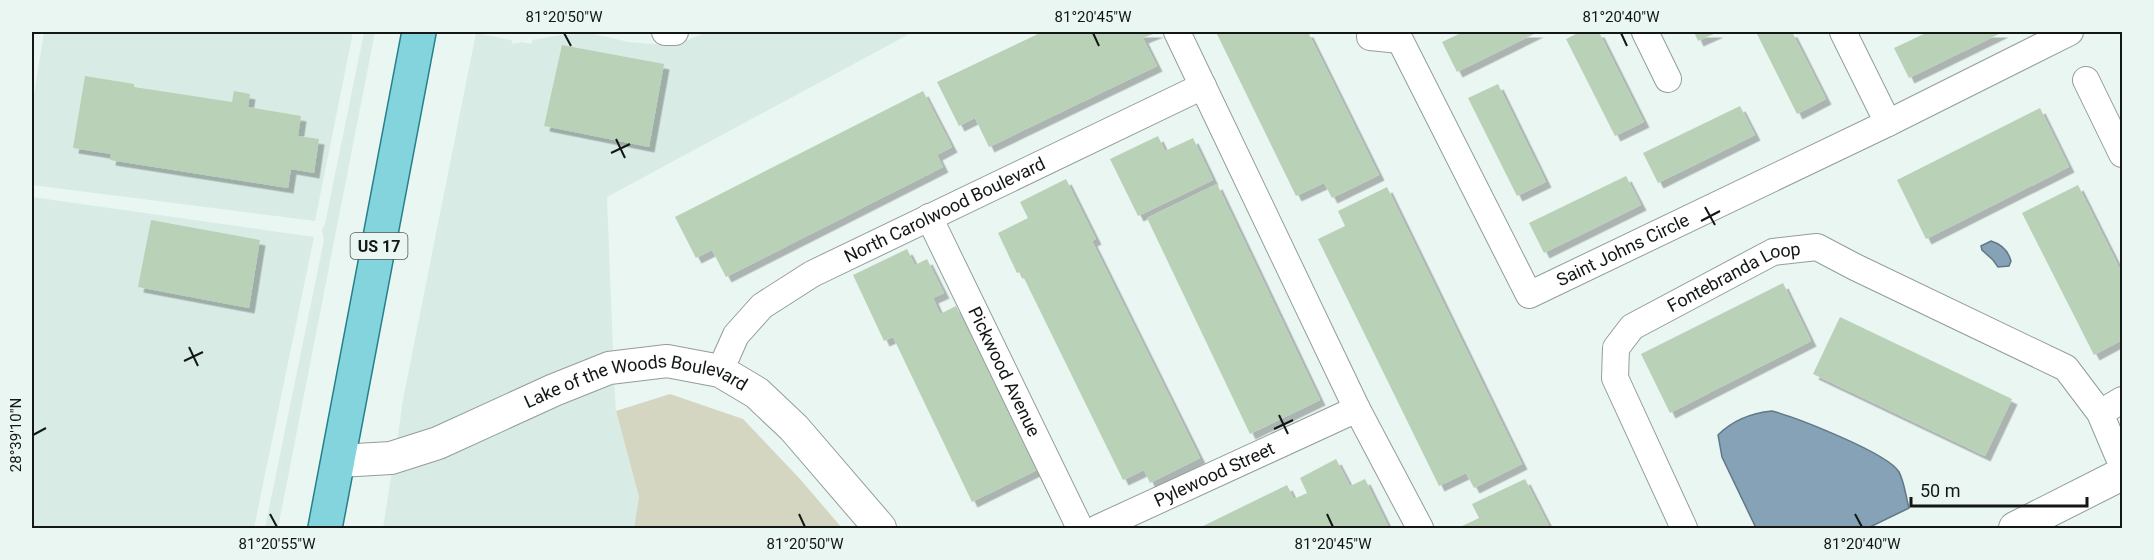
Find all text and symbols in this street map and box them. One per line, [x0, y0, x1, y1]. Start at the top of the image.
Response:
text: 81°20'50"W [526, 8, 602, 26]
text: 81°20'45"W [1055, 8, 1131, 26]
text: 81°20'40"W [1583, 8, 1659, 26]
street label: North Carolwood Boulevard [841, 152, 1048, 267]
street label: Saint Johns Circle [1553, 209, 1692, 290]
road number: US 17 [350, 233, 407, 259]
street label: Fontebranda Loop [1664, 238, 1802, 316]
street label: Pickwood Avenue [964, 303, 1045, 440]
street label: Lake of the Woods Boulevard [521, 350, 751, 412]
text: 28°39'10"N [7, 398, 25, 472]
street label: Pylewood Street [1151, 437, 1278, 511]
scale bar [1911, 470, 2086, 508]
text: 50 m [1920, 480, 1960, 501]
text: 81°20'55"W [239, 535, 315, 553]
text: 81°20'50"W [767, 535, 843, 553]
text: 81°20'45"W [1295, 535, 1371, 553]
text: 81°20'40"W [1824, 535, 1900, 553]

